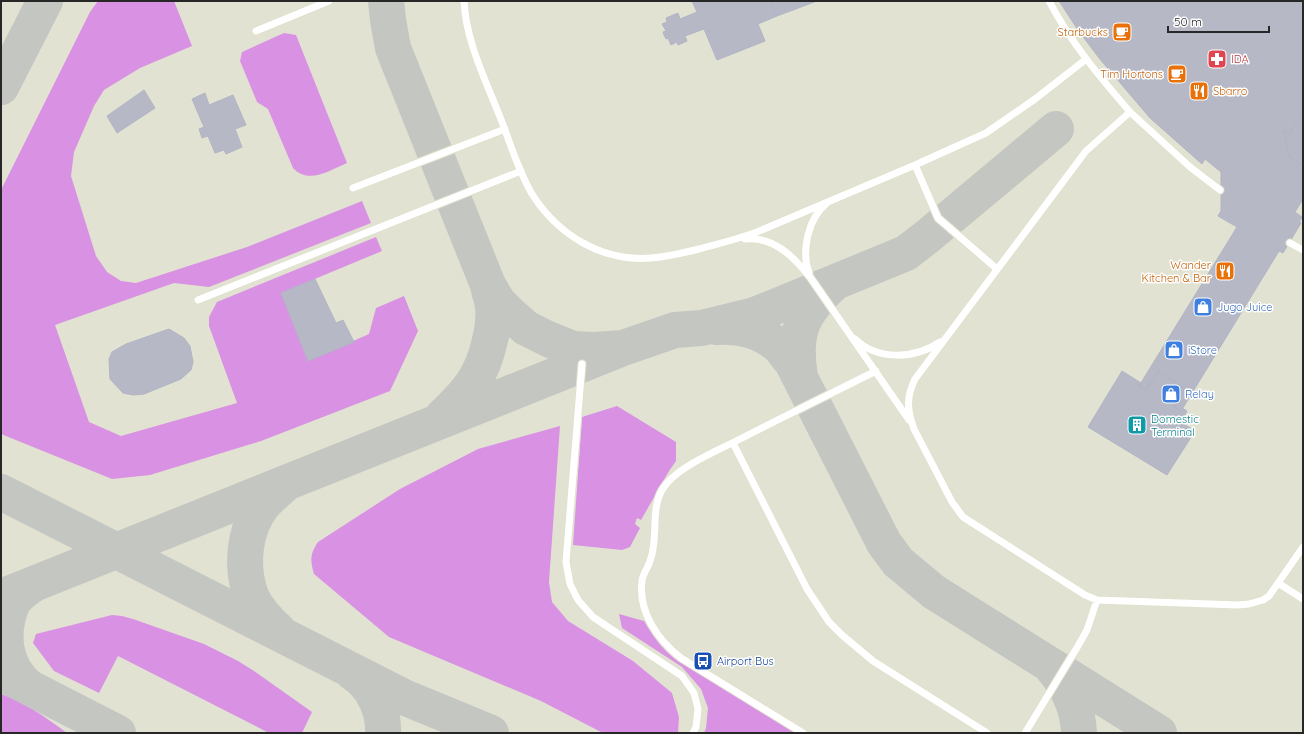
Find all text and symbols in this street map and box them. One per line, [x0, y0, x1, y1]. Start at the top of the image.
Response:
scale bar [1168, 8, 1269, 34]
text: 50 m [1174, 14, 1202, 29]
cafe icon: Starbucks [1111, 21, 1133, 43]
place label: Starbucks [1058, 25, 1108, 39]
pharmacy icon: IDA [1206, 48, 1228, 70]
place label: IDA [1231, 52, 1249, 66]
cafe icon: Tim Hortons [1166, 63, 1188, 85]
place label: Tim Hortons [1100, 67, 1163, 81]
restaurant icon: Sbarro [1188, 80, 1210, 102]
place label: Sbarro [1213, 84, 1248, 98]
place label: Wander Kitchen & Bar [1141, 258, 1212, 285]
restaurant icon: Wander Kitchen & Bar [1214, 260, 1236, 282]
shop icon: Jugo Juice [1192, 296, 1214, 318]
place label: Jugo Juice [1217, 300, 1273, 314]
shop icon: iStore [1163, 339, 1185, 361]
place label: iStore [1188, 343, 1217, 357]
shop icon: Relay [1160, 383, 1182, 405]
place label: Relay [1185, 387, 1214, 401]
place label: Domestic Terminal [1151, 412, 1199, 439]
building icon: Domestic Terminal [1126, 414, 1148, 436]
bus stop icon: Airport Bus [692, 650, 714, 672]
place label: Airport Bus [717, 654, 774, 668]

